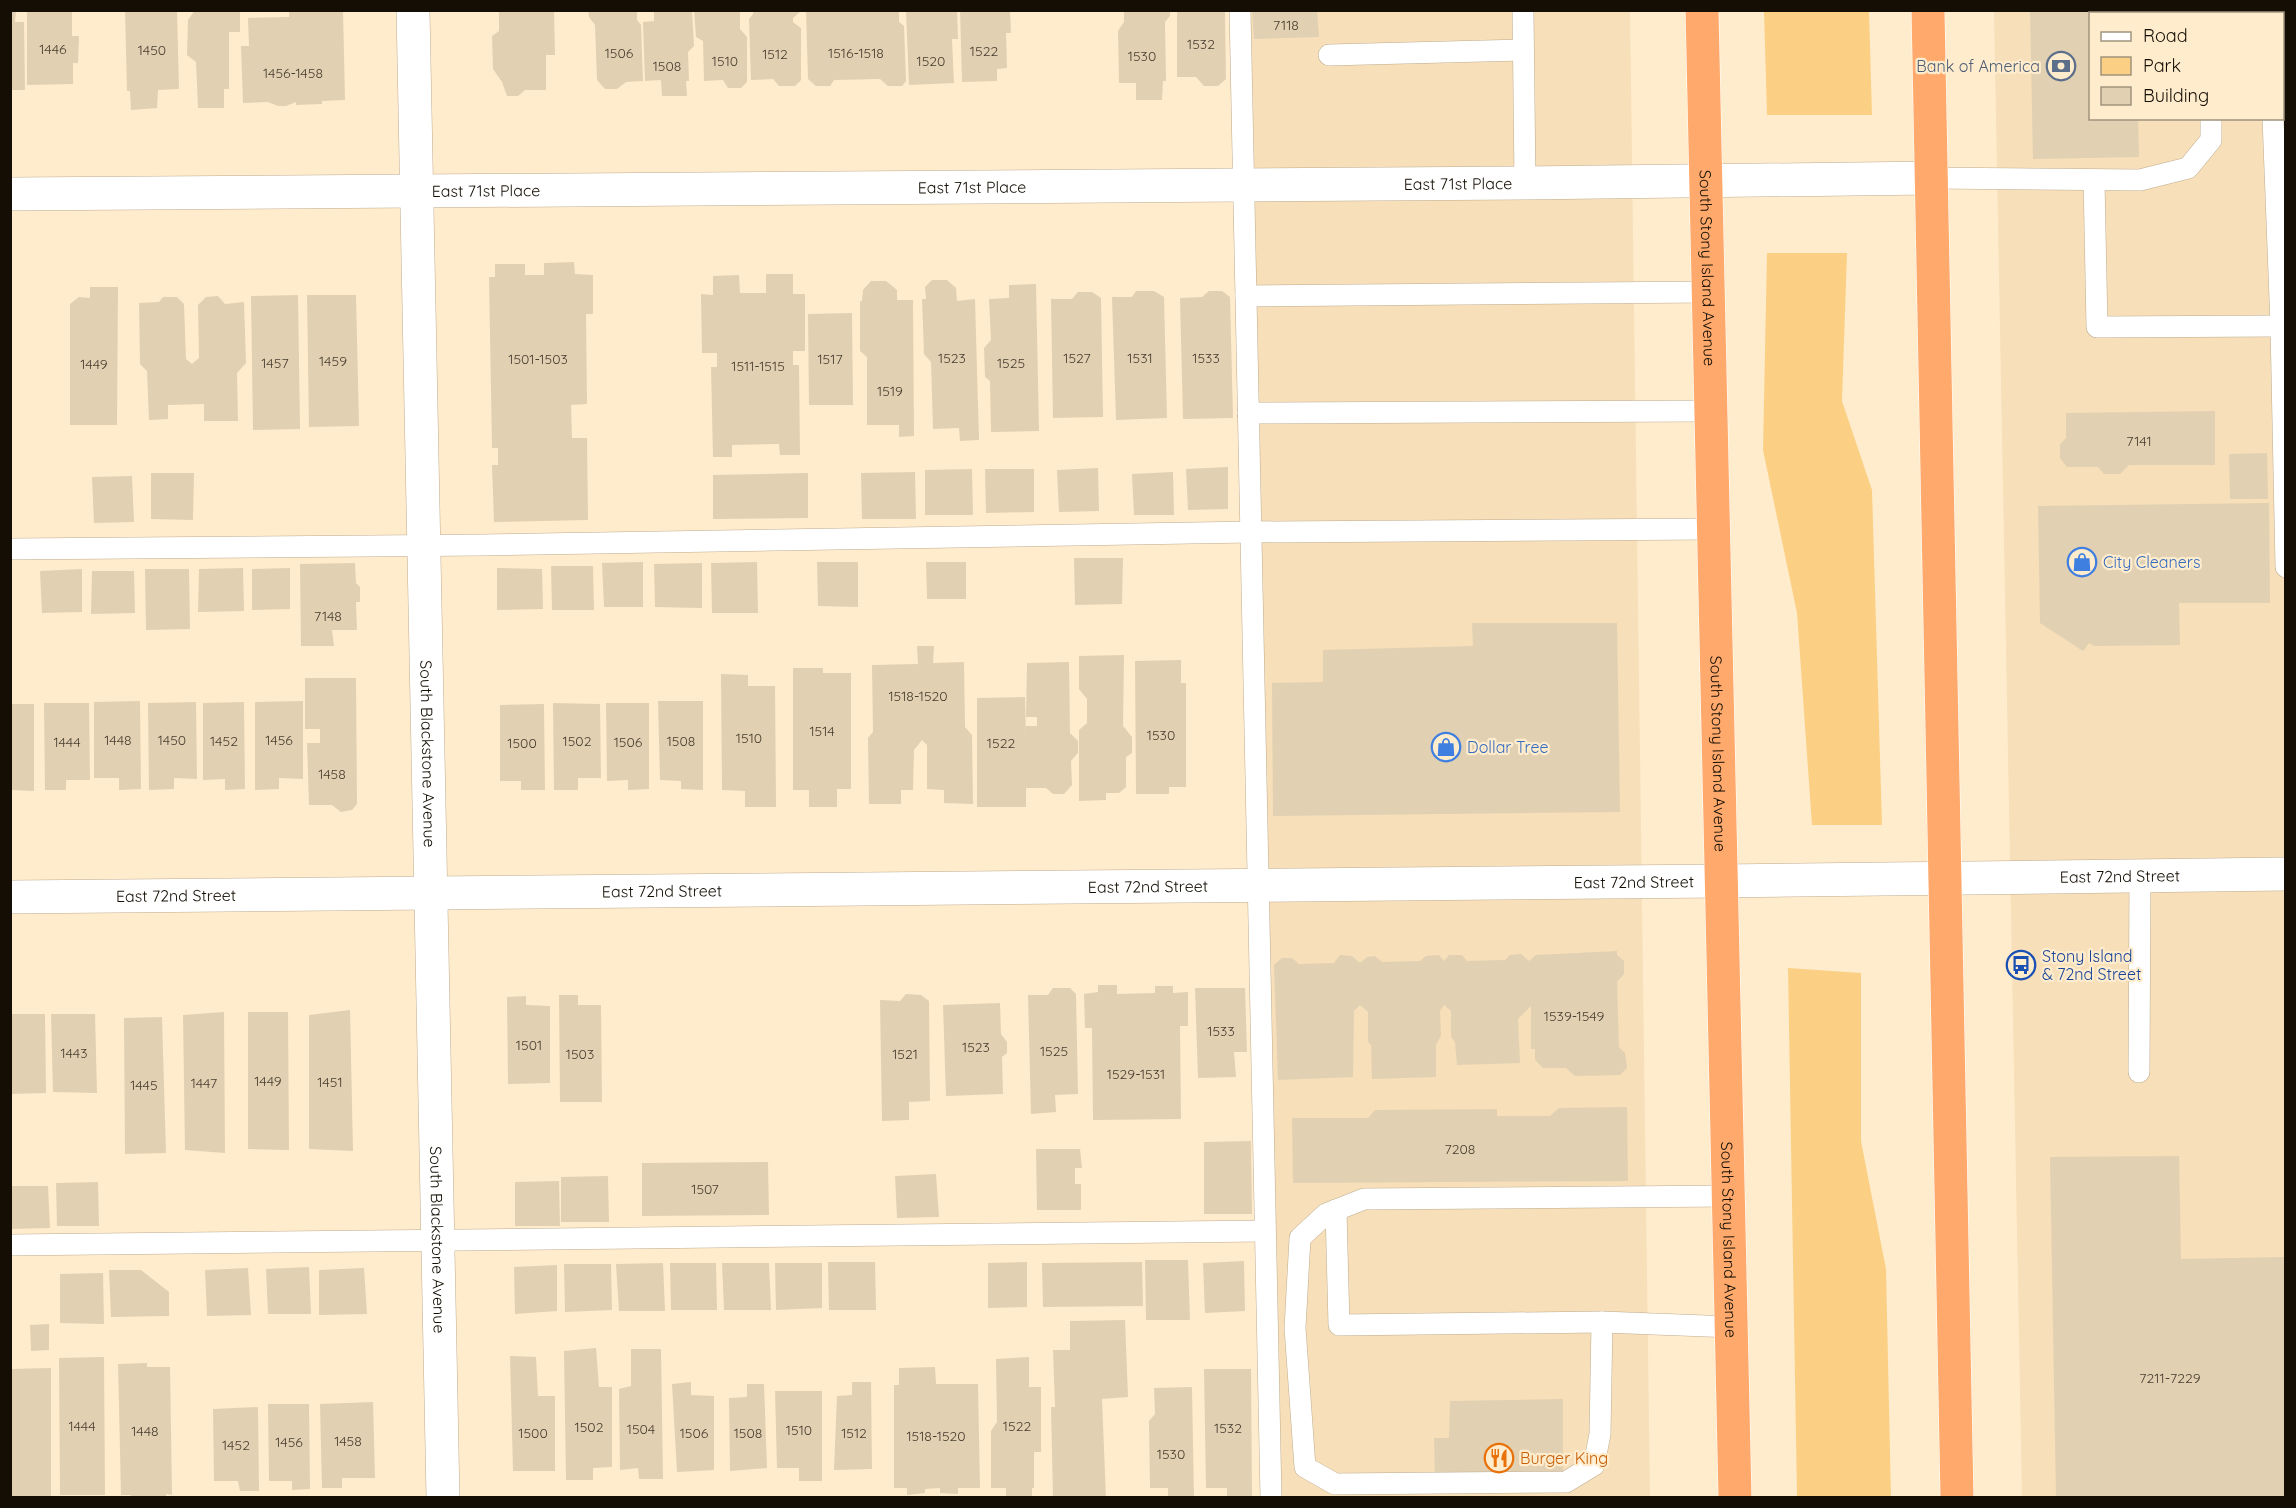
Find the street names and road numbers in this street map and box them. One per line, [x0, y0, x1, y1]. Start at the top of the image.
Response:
street label: South Stony Island Avenue [1696, 170, 1720, 366]
street label: East 71st Place [1404, 173, 1512, 194]
street label: East 71st Place [918, 177, 1026, 197]
street label: East 71st Place [432, 180, 540, 201]
street label: South Stony Island Avenue [1706, 655, 1731, 852]
street label: South Blackstone Avenue [416, 660, 440, 848]
street label: East 72nd Street [2060, 865, 2180, 887]
street label: East 72nd Street [1574, 871, 1694, 892]
street label: East 72nd Street [1088, 876, 1208, 897]
street label: East 72nd Street [602, 880, 722, 901]
street label: East 72nd Street [116, 885, 236, 906]
street label: South Stony Island Avenue [1717, 1141, 1741, 1338]
street label: South Blackstone Avenue [426, 1146, 450, 1334]

